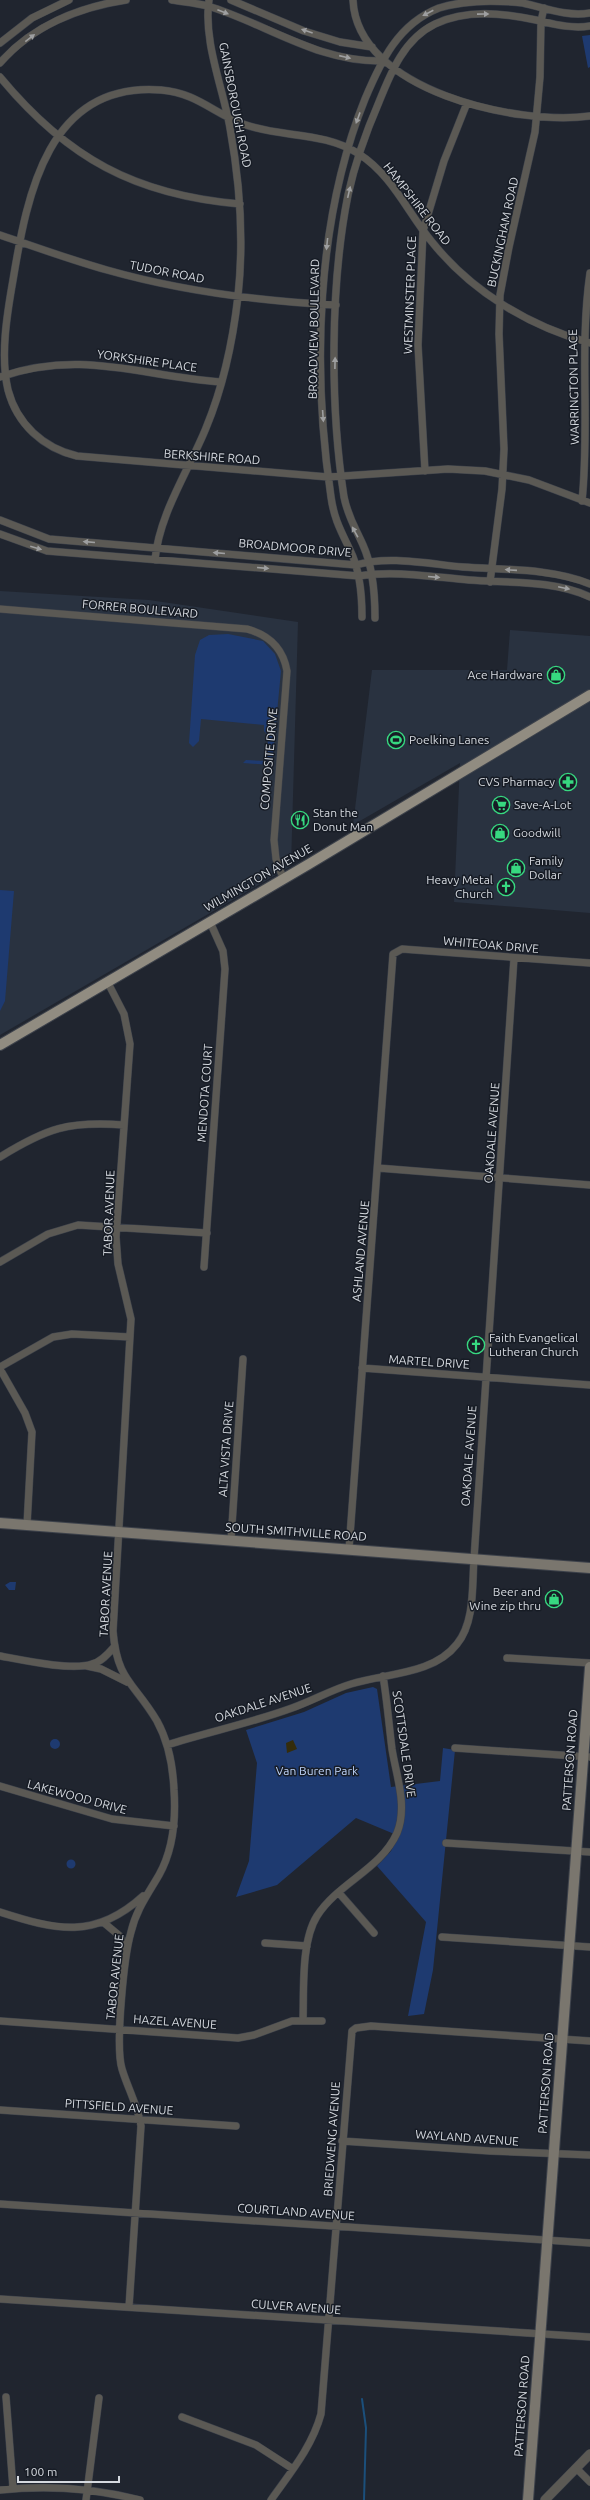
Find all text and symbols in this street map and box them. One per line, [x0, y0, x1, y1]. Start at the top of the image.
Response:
one-way arrow [218, 10, 230, 16]
one-way arrow [423, 10, 434, 16]
one-way arrow [477, 11, 490, 17]
one-way arrow [301, 28, 313, 34]
one-way arrow [24, 33, 35, 42]
street label: GAINSBOROUGH ROAD [217, 41, 254, 169]
one-way arrow [339, 54, 351, 60]
one-way arrow [354, 113, 360, 125]
street label: HAMPSHIRE ROAD [381, 160, 454, 248]
street label: BUCKINGHAM ROAD [484, 176, 521, 288]
one-way arrow [347, 185, 353, 198]
street label: WESTMINSTER PLACE [401, 235, 418, 354]
one-way arrow [324, 238, 331, 250]
street label: TUDOR ROAD [129, 258, 206, 285]
street label: BROADVIEW BOULEVARD [306, 259, 321, 399]
street label: WARRINGTON PLACE [566, 329, 581, 445]
street label: YORKSHIRE PLACE [96, 347, 198, 374]
one-way arrow [332, 356, 338, 369]
one-way arrow [320, 410, 327, 422]
street label: BERKSHIRE ROAD [163, 447, 261, 466]
one-way arrow [352, 526, 359, 538]
street label: BROADMOOR DRIVE [238, 536, 352, 559]
one-way arrow [83, 539, 95, 546]
one-way arrow [30, 545, 42, 551]
one-way arrow [213, 549, 225, 556]
one-way arrow [257, 565, 269, 572]
one-way arrow [505, 567, 517, 574]
one-way arrow [428, 574, 440, 581]
one-way arrow [558, 586, 570, 592]
street label: FORRER BOULEVARD [82, 597, 199, 620]
shop icon: Ace Hardware [546, 665, 566, 685]
place label: Ace Hardware [468, 668, 543, 681]
street label: COMPOSITE DRIVE [258, 707, 279, 811]
sports icon: Poelking Lanes [386, 730, 406, 750]
place label: Poelking Lanes [409, 733, 489, 746]
pharmacy icon: CVS Pharmacy [558, 772, 578, 792]
place label: CVS Pharmacy [478, 775, 555, 788]
supermarket icon: Save-A-Lot [491, 795, 511, 815]
place label: Save-A-Lot [514, 798, 572, 811]
place label: Stan the Donut Man [313, 806, 373, 833]
restaurant icon: Stan the Donut Man [290, 810, 310, 830]
shop icon: Goodwill [490, 823, 510, 843]
place label: Goodwill [513, 826, 561, 839]
street label: WILMINGTON AVENUE [201, 841, 314, 914]
place label: Family Dollar [529, 854, 563, 881]
shop icon: Family Dollar [506, 858, 526, 878]
place label: Heavy Metal Church [426, 873, 493, 900]
church icon: Heavy Metal Church [496, 877, 516, 897]
street label: WHITEOAK DRIVE [443, 934, 540, 955]
street label: MENDOTA COURT [195, 1043, 214, 1143]
street label: OAKDALE AVENUE [481, 1082, 502, 1184]
street label: TABOR AVENUE [101, 1170, 117, 1256]
street label: ASHLAND AVENUE [350, 1199, 371, 1302]
place label: Faith Evangelical Lutheran Church [489, 1331, 579, 1358]
church icon: Faith Evangelical Lutheran Church [466, 1335, 486, 1355]
street label: MARTEL DRIVE [388, 1352, 470, 1371]
street label: ALTA VISTA DRIVE [216, 1400, 235, 1497]
street label: OAKDALE AVENUE [458, 1405, 479, 1507]
street label: SOUTH SMITHVILLE ROAD [225, 1520, 367, 1543]
street label: TABOR AVENUE [97, 1550, 114, 1637]
place label: Beer and Wine zip thru [469, 1585, 541, 1612]
shop icon: Beer and Wine zip thru [544, 1589, 564, 1609]
street label: OAKDALE AVENUE [213, 1681, 313, 1724]
street label: SCOTTSDALE DRIVE [391, 1690, 418, 1798]
street label: PATTERSON ROAD [559, 1709, 580, 1811]
park label: Van Buren Park [276, 1764, 358, 1777]
street label: LAKEWOOD DRIVE [26, 1777, 129, 1816]
street label: TABOR AVENUE [104, 1933, 125, 2020]
street label: HAZEL AVENUE [133, 2012, 218, 2031]
street label: PATTERSON ROAD [535, 2032, 556, 2134]
street label: BRIEDWENG AVENUE [321, 2081, 342, 2197]
street label: PITTSFIELD AVENUE [64, 2096, 174, 2117]
street label: WAYLAND AVENUE [415, 2127, 520, 2148]
street label: COURTLAND AVENUE [237, 2201, 356, 2222]
street label: CULVER AVENUE [251, 2297, 342, 2316]
street label: PATTERSON ROAD [511, 2355, 532, 2457]
scale bar [18, 2458, 119, 2484]
text: 100 m [24, 2465, 57, 2478]

